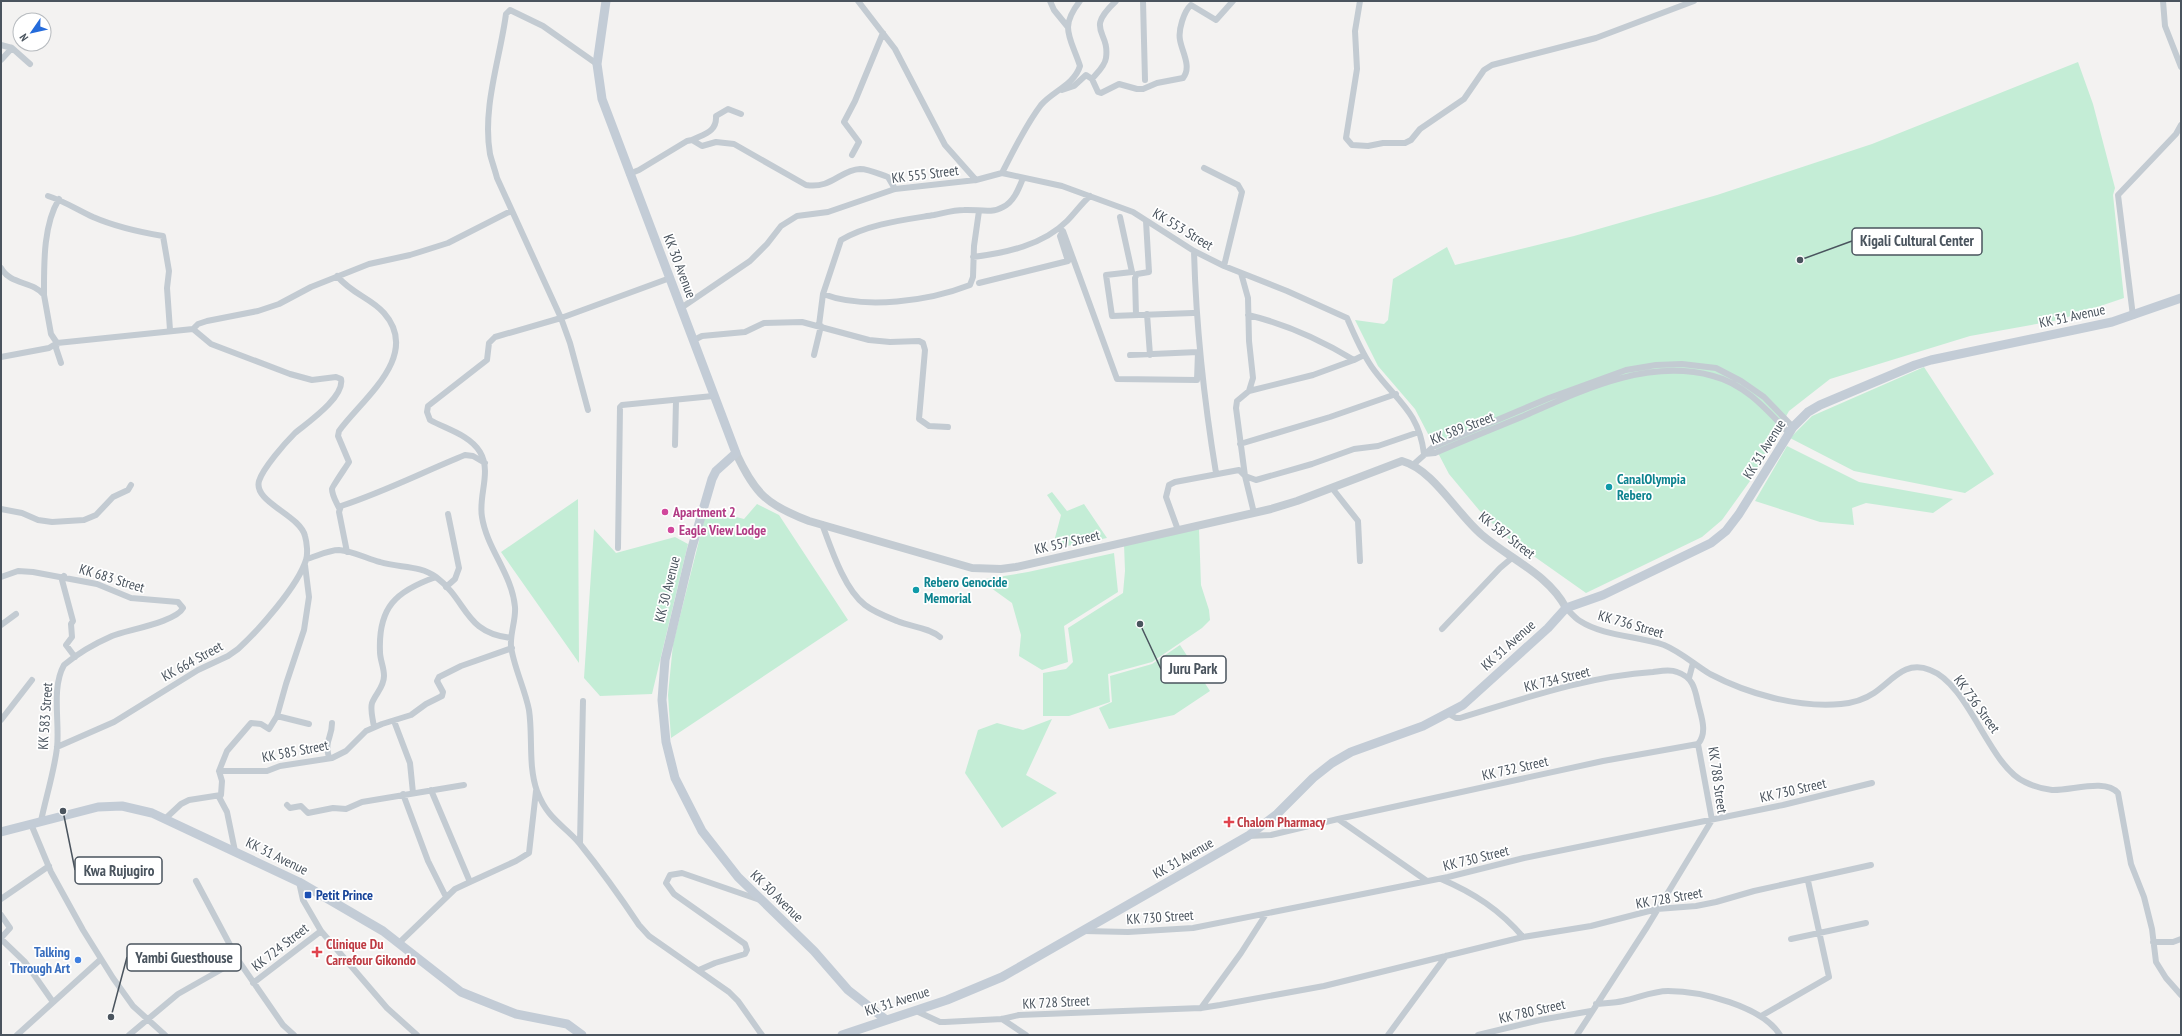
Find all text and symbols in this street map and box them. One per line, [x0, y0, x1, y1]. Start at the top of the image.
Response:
north arrow [12, 12, 52, 52]
text: N [16, 31, 31, 44]
street label: KK 555 Street [891, 161, 960, 187]
street label: KK 553 Street [1150, 204, 1217, 254]
callout: Kigali Cultural Center [1852, 228, 1982, 255]
street label: KK 30 Avenue [660, 231, 700, 301]
text: Kigali Cultural Center [1860, 231, 1975, 250]
street label: KK 31 Avenue [2037, 300, 2107, 332]
street label: KK 589 Street [1427, 407, 1497, 448]
street label: KK 31 Avenue [1739, 416, 1790, 482]
place label: CanalOlympia Rebero [1617, 470, 1686, 504]
marker: CanalOlympia Rebero [1604, 482, 1614, 492]
place label: Apartment 2 [672, 503, 736, 521]
marker: Apartment 2 [660, 507, 670, 517]
street label: KK 587 Street [1475, 507, 1539, 563]
place label: Eagle View Lodge [679, 521, 766, 539]
marker: Eagle View Lodge [666, 525, 676, 535]
street label: KK 557 Street [1032, 526, 1102, 558]
street label: KK 30 Avenue [650, 554, 684, 624]
street label: KK 683 Street [77, 560, 147, 596]
place label: Rebero Genocide Memorial [924, 573, 1008, 607]
marker: Rebero Genocide Memorial [911, 585, 921, 595]
street label: KK 736 Street [1596, 606, 1666, 642]
street label: KK 31 Avenue [1477, 616, 1539, 674]
street label: KK 664 Street [158, 637, 226, 685]
callout: Juru Park [1161, 656, 1226, 683]
text: Juru Park [1168, 659, 1218, 678]
street label: KK 734 Street [1522, 662, 1592, 696]
street label: KK 736 Street [1950, 671, 2004, 737]
street label: KK 583 Street [34, 682, 56, 750]
street label: KK 585 Street [260, 736, 330, 766]
street label: KK 788 Street [1704, 745, 1732, 815]
street label: KK 732 Street [1480, 752, 1550, 784]
street label: KK 730 Street [1758, 774, 1828, 806]
place label: Chalom Pharmacy [1237, 813, 1326, 831]
marker: Chalom Pharmacy [1224, 817, 1234, 827]
street label: KK 31 Avenue [243, 833, 311, 879]
street label: KK 31 Avenue [1149, 833, 1217, 883]
street label: KK 730 Street [1441, 841, 1511, 875]
callout: Kwa Rujugiro [75, 857, 162, 884]
text: Kwa Rujugiro [84, 861, 155, 880]
street label: KK 30 Avenue [747, 866, 808, 926]
street label: KK 728 Street [1634, 883, 1704, 913]
place label: Petit Prince [316, 886, 373, 904]
marker: Petit Prince [303, 890, 313, 900]
street label: KK 730 Street [1126, 906, 1194, 928]
street label: KK 724 Street [248, 919, 312, 975]
place label: Clinique Du Carrefour Gikondo [326, 935, 416, 969]
place label: Talking Through Art [10, 943, 70, 977]
callout: Yambi Guesthouse [127, 944, 241, 971]
marker: Clinique Du Carrefour Gikondo [311, 946, 323, 958]
text: Yambi Guesthouse [134, 948, 233, 967]
marker: Talking Through Art [73, 955, 83, 965]
street label: KK 31 Avenue [862, 982, 932, 1020]
street label: KK 728 Street [1022, 991, 1090, 1013]
street label: KK 780 Street [1497, 995, 1567, 1027]

